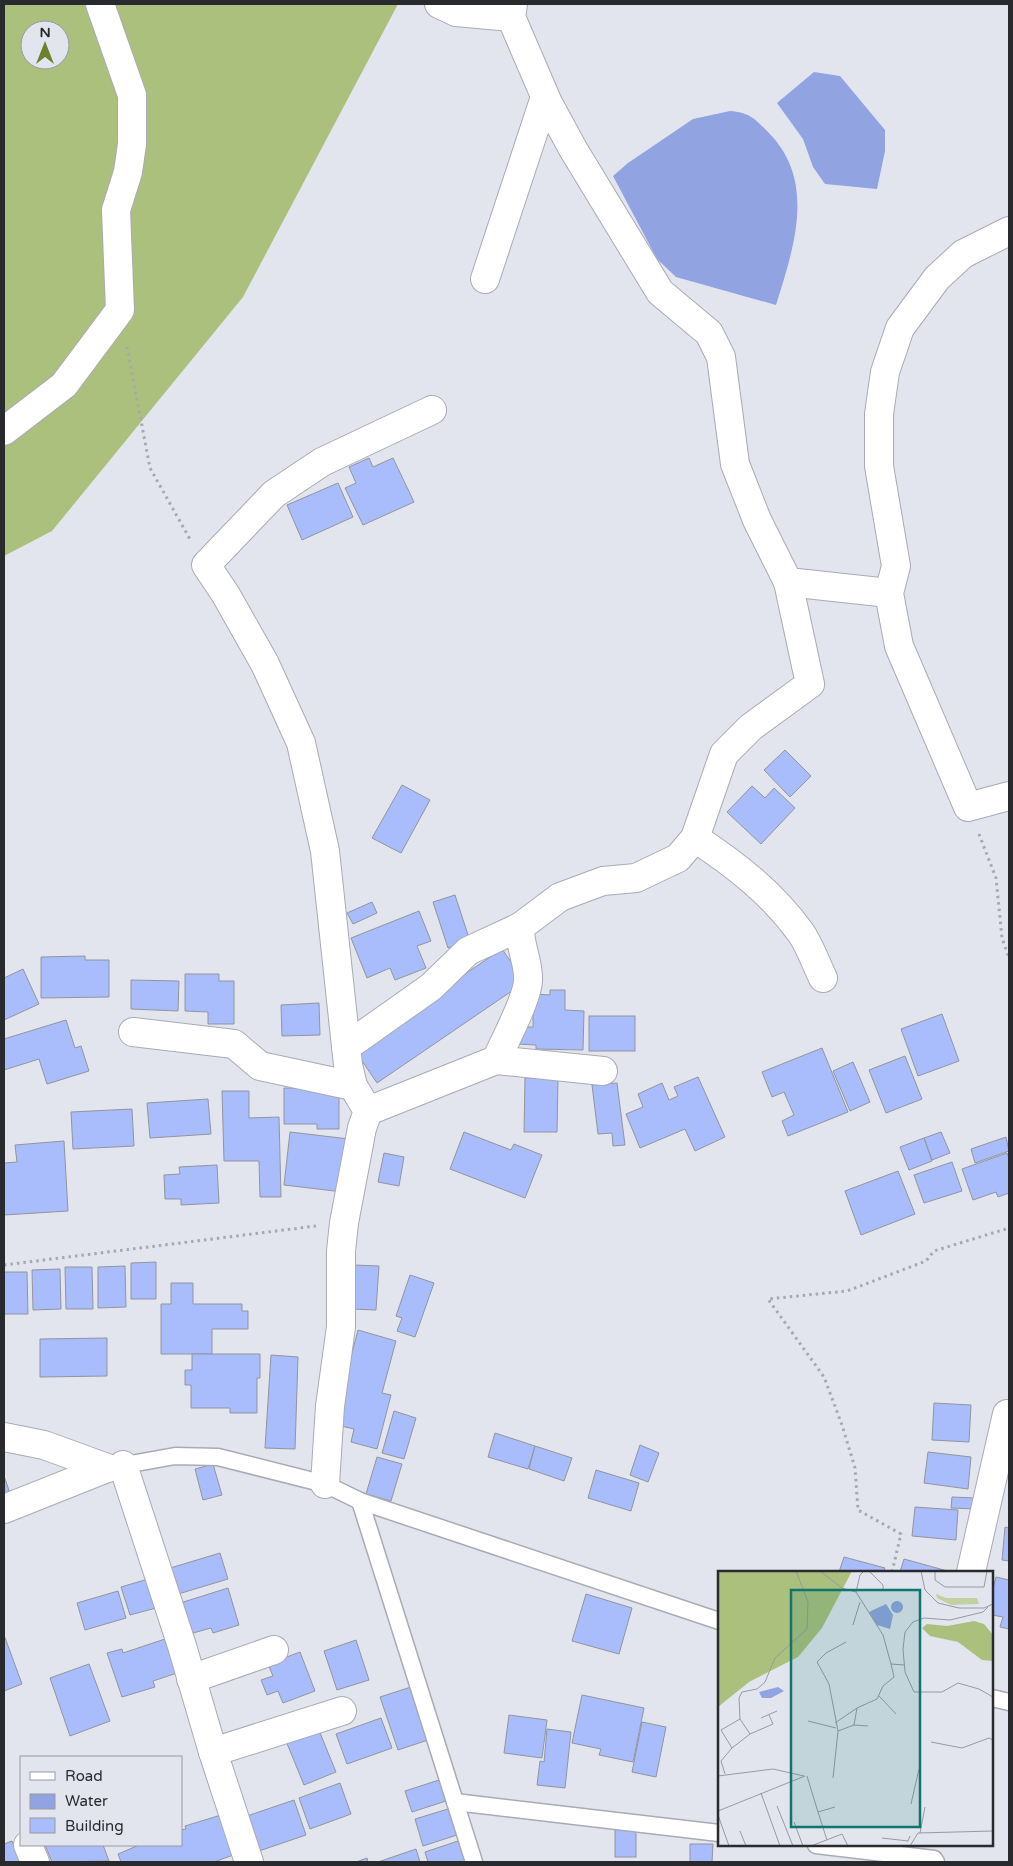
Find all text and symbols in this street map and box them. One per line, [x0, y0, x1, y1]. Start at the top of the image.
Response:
north arrow [20, 20, 70, 70]
text: N [39, 24, 51, 41]
inset map [718, 1571, 993, 1846]
legend [20, 1756, 182, 1846]
text: Road [65, 1767, 103, 1785]
text: Water [65, 1792, 108, 1810]
text: Building [65, 1817, 124, 1835]

